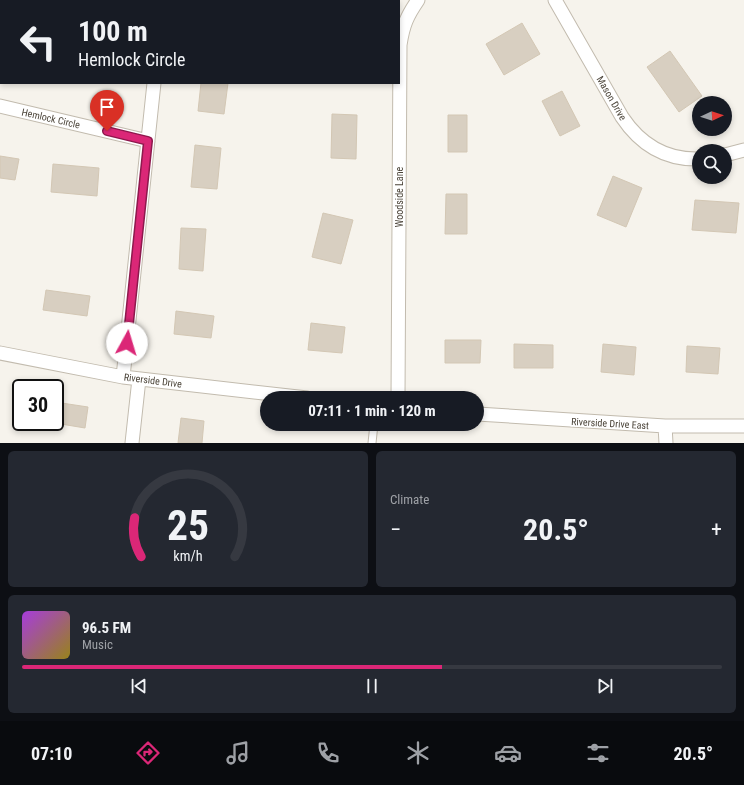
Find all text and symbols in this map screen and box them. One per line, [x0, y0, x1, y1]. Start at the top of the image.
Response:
text: 100 m [78, 15, 148, 48]
icon: left [12, 16, 64, 68]
text: Hemlock Circle [78, 49, 185, 70]
street label: Mason Drive [595, 74, 629, 122]
pin [90, 90, 124, 131]
icon: arrive [96, 96, 118, 118]
north arrow [692, 96, 732, 136]
map controls [692, 96, 732, 184]
street label: Hemlock Circle [21, 106, 81, 131]
button: search [692, 144, 732, 184]
street label: Woodside Lane [394, 167, 405, 227]
position arrow [106, 322, 148, 364]
street label: Riverside Drive [123, 371, 183, 390]
speed limit sign: 30 [12, 379, 64, 431]
text: 07:11 · 1 min · 120 m [308, 402, 436, 420]
street label: Riverside Drive East [571, 416, 649, 431]
text: Climate [390, 492, 429, 507]
text: 25 [167, 501, 209, 550]
text: 20.5° [523, 512, 589, 547]
text: − [390, 517, 401, 542]
text: + [711, 517, 722, 542]
text: km/h [173, 548, 203, 564]
text: 96.5 FM [82, 619, 131, 637]
text: Music [82, 637, 113, 652]
icon: previous [128, 675, 150, 697]
icon: pause [361, 675, 383, 697]
icon: next [594, 675, 616, 697]
icon: directions [134, 739, 162, 767]
icon: music [224, 739, 252, 767]
icon: phone [314, 739, 342, 767]
icon: climate [404, 739, 432, 767]
icon: car [494, 739, 522, 767]
icon: filters [584, 739, 612, 767]
text: 07:10 [31, 743, 72, 764]
text: 20.5° [673, 743, 713, 764]

